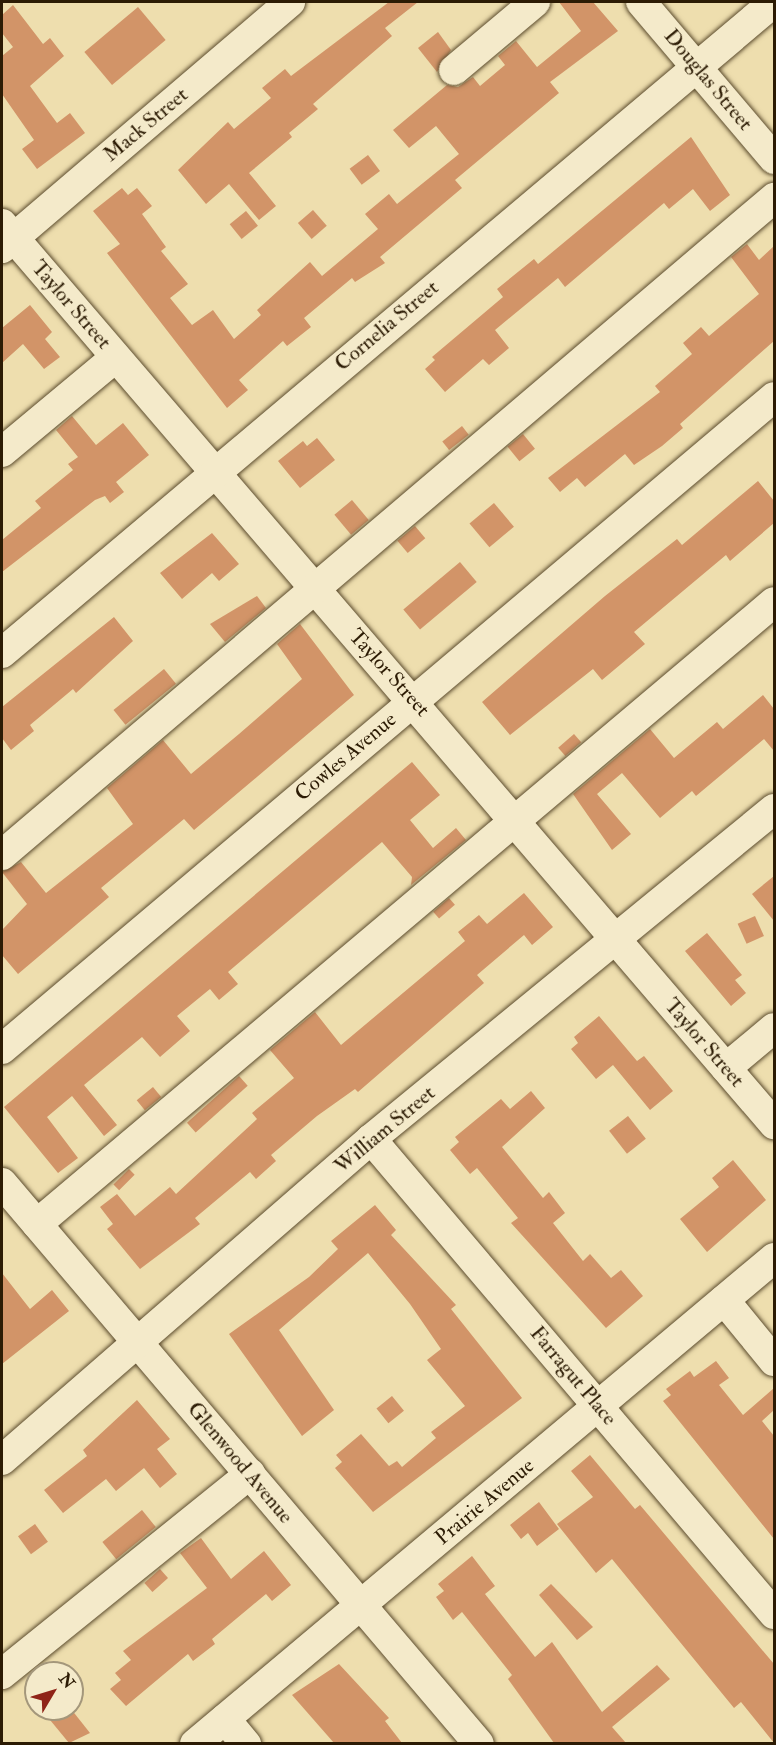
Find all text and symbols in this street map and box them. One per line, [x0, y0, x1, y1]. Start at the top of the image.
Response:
street label: Douglas Street [658, 24, 758, 136]
street label: Mack Street [99, 82, 193, 168]
street label: Taylor Street [26, 256, 116, 354]
street label: Cornelia Street [330, 275, 444, 377]
street label: Taylor Street [343, 624, 435, 722]
street label: Cowles Avenue [290, 707, 402, 807]
street label: Taylor Street [659, 994, 749, 1092]
street label: William Street [330, 1081, 440, 1179]
street label: Farragut Place [524, 1321, 622, 1431]
street label: Glenwood Avenue [182, 1397, 298, 1529]
street label: Prairie Avenue [430, 1453, 540, 1551]
north arrow [24, 1661, 84, 1721]
text: N [54, 1669, 79, 1693]

